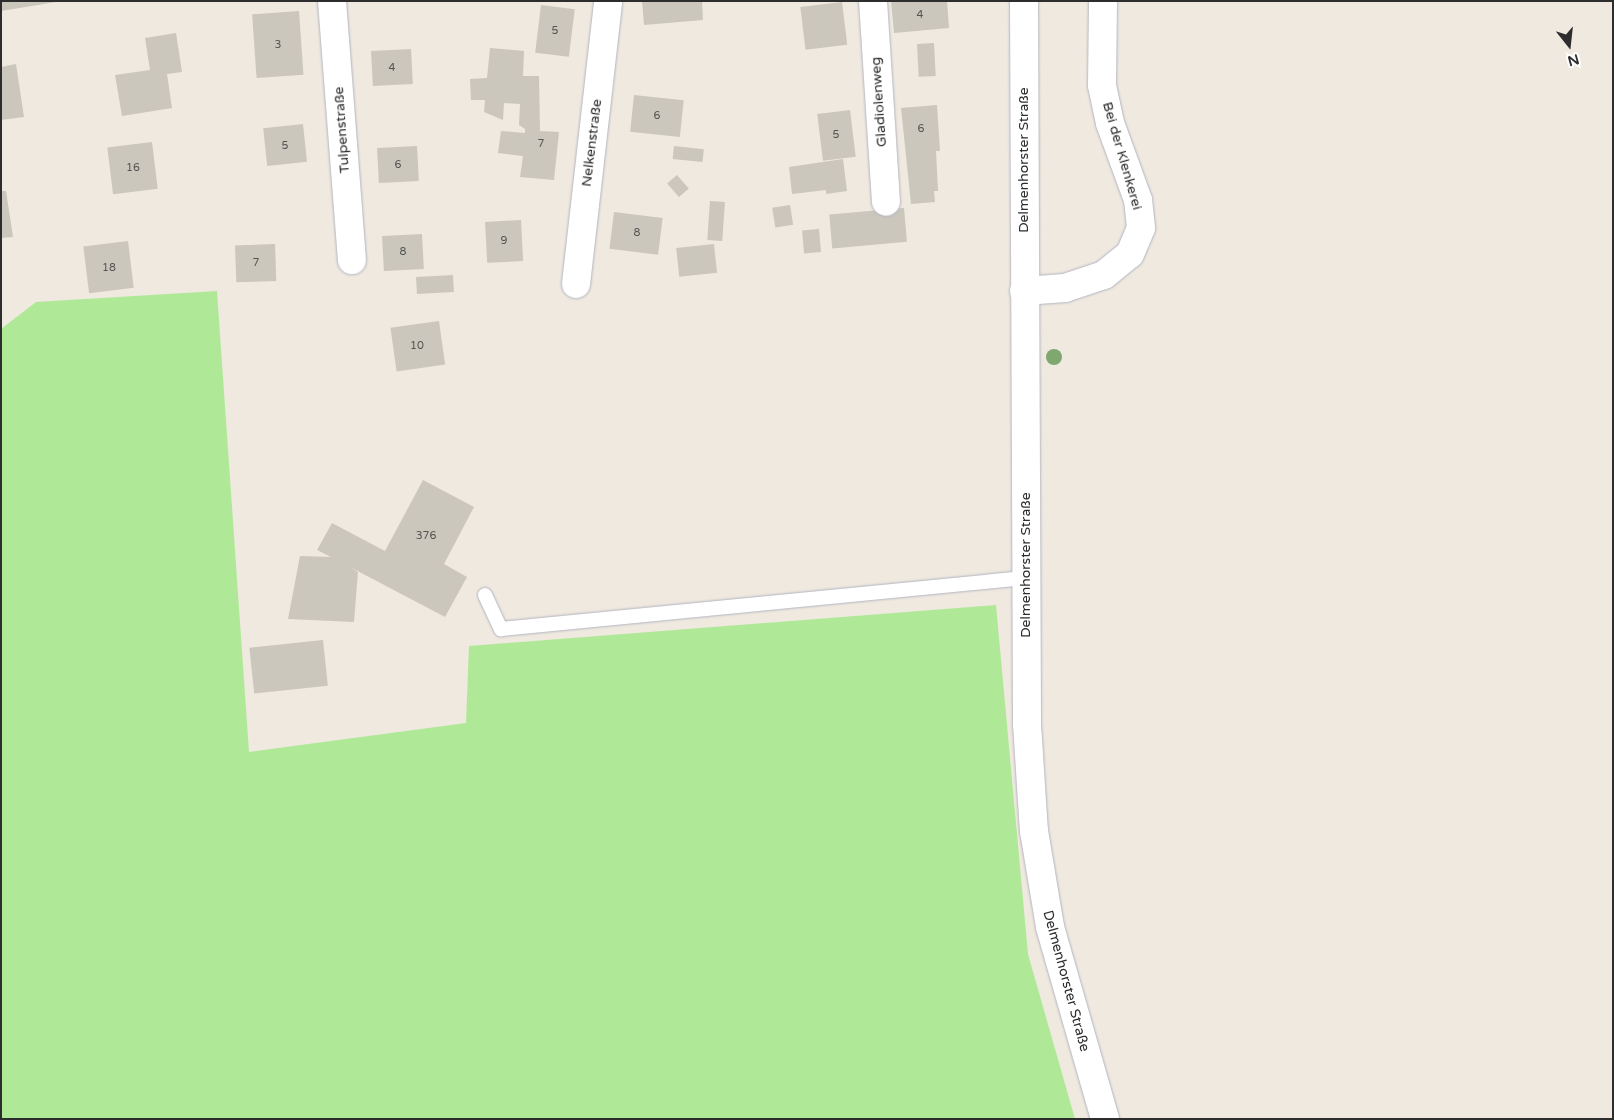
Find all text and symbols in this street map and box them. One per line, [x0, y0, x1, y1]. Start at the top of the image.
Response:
house number: 4 [917, 8, 923, 22]
north arrow [1544, 20, 1594, 70]
house number: 5 [552, 24, 558, 38]
house number: 3 [275, 38, 281, 52]
text: N [1566, 50, 1581, 70]
street label: Gladiolenweg [867, 56, 891, 148]
house number: 4 [389, 61, 395, 75]
street label: Tulpenstraße [331, 86, 353, 174]
street label: Delmenhorster Straße [1016, 87, 1032, 233]
street label: Nelkenstraße [578, 98, 606, 188]
street label: Bei der Klenkerei [1099, 100, 1145, 212]
house number: 6 [654, 109, 660, 123]
house number: 6 [918, 122, 924, 136]
house number: 5 [833, 128, 839, 142]
house number: 7 [538, 137, 544, 151]
house number: 5 [282, 139, 288, 153]
house number: 6 [395, 158, 401, 172]
house number: 16 [126, 161, 140, 175]
house number: 8 [634, 226, 640, 240]
house number: 9 [501, 234, 507, 248]
house number: 8 [400, 245, 406, 259]
house number: 7 [253, 256, 259, 270]
house number: 18 [102, 261, 116, 275]
house number: 10 [410, 339, 424, 353]
street label: Delmenhorster Straße [1018, 492, 1034, 638]
house number: 376 [416, 529, 436, 543]
street label: Delmenhorster Straße [1039, 909, 1093, 1053]

